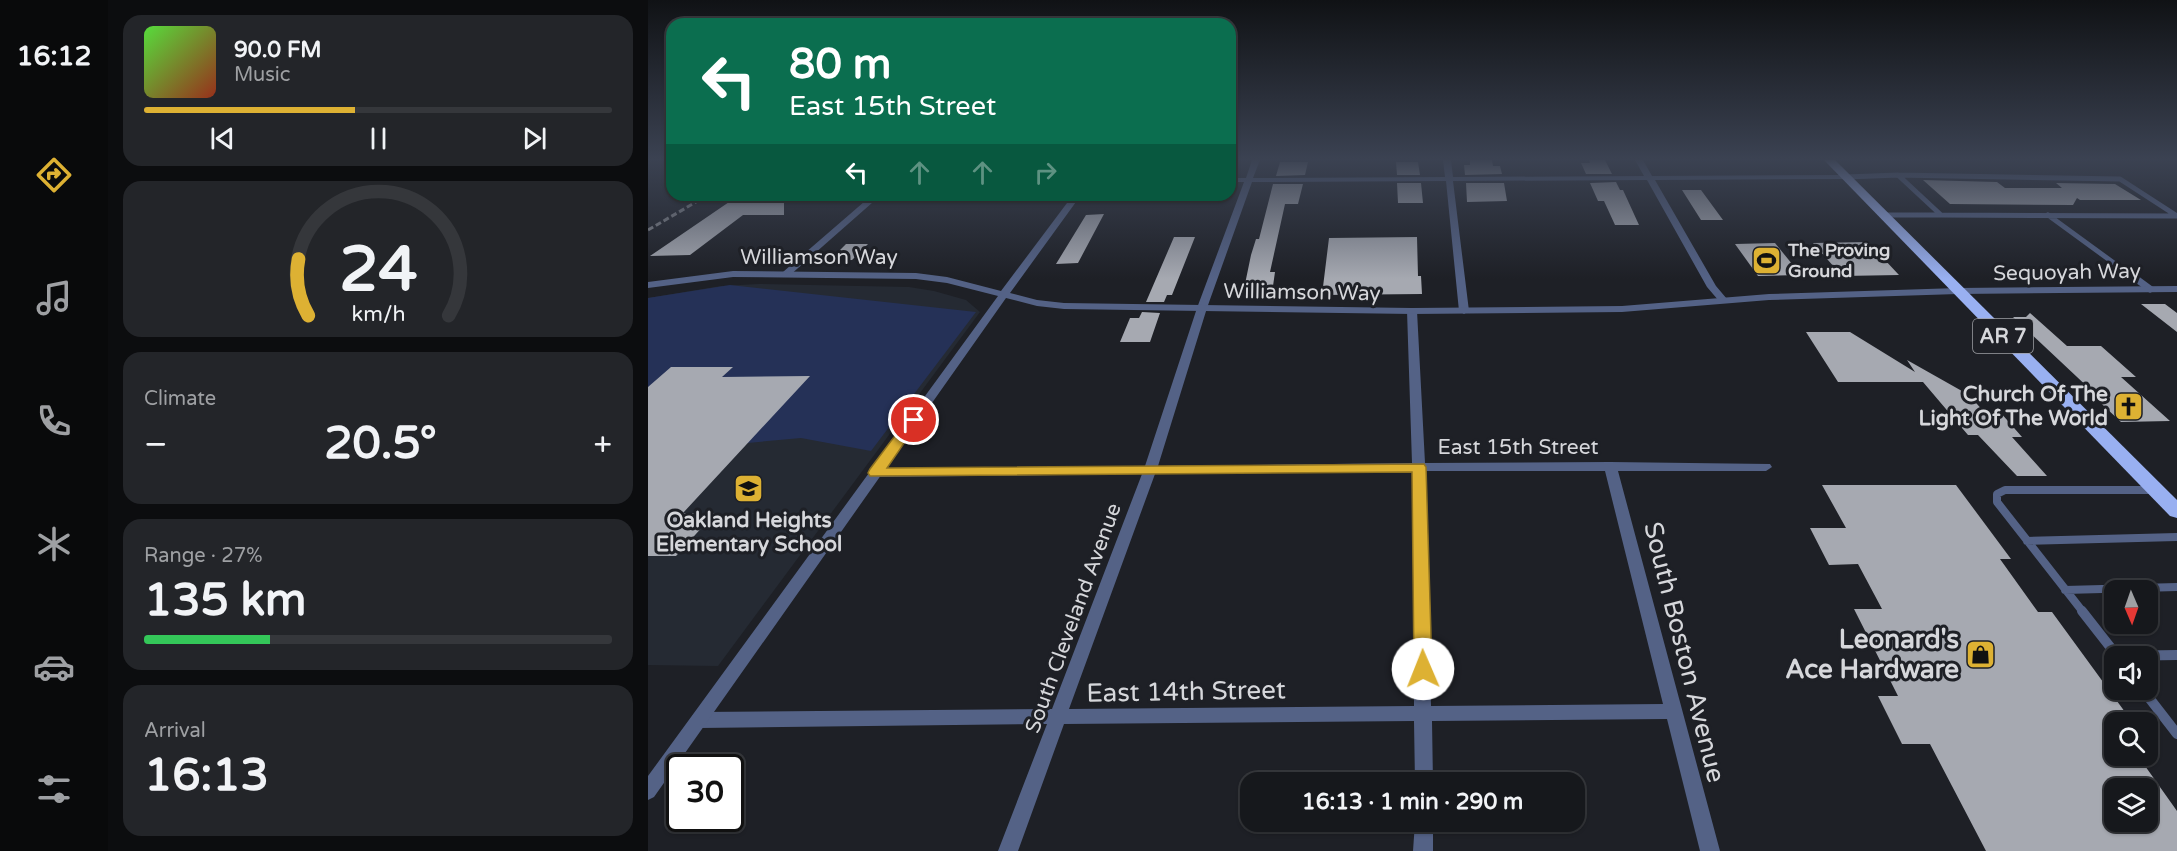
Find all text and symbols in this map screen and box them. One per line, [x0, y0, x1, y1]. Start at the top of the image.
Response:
text: 90.0 FM [234, 37, 322, 63]
text: 80 m [789, 39, 891, 90]
text: 16:12 [17, 40, 91, 73]
icon: left [690, 42, 768, 120]
text: Music [234, 63, 290, 87]
text: East 15th Street [789, 90, 996, 123]
icon: previous [206, 122, 239, 155]
icon: pause [362, 122, 395, 155]
icon: next [518, 122, 551, 155]
icon: directions [33, 154, 75, 196]
icon: left [840, 156, 873, 189]
icon: ahead [903, 156, 936, 189]
icon: ahead [966, 156, 999, 189]
icon: right [1029, 156, 1062, 189]
text: 24 [339, 233, 417, 308]
place label: The Proving Ground [1787, 239, 1890, 282]
sports icon: The Proving Ground [1751, 244, 1783, 276]
street label: Williamson Way [740, 245, 898, 270]
street label: Sequoyah Way [1993, 259, 2141, 286]
icon: music [33, 277, 75, 319]
street label: Williamson Way [1223, 279, 1381, 306]
text: km/h [351, 302, 405, 328]
road number: AR 7 [1973, 319, 2033, 353]
place label: Church Of The Light Of The World [1918, 382, 2108, 431]
text: Climate [144, 387, 216, 411]
church icon: Church Of The Light Of The World [2113, 390, 2145, 422]
pin [888, 394, 939, 445]
icon: phone [33, 400, 75, 442]
icon: arrive [897, 403, 930, 436]
text: 20.5° [324, 417, 437, 471]
text: − [144, 425, 168, 464]
text: + [593, 425, 612, 464]
street label: East 15th Street [1437, 435, 1599, 460]
school or university icon: Oakland Heights Elementary School [733, 473, 765, 505]
street label: South Cleveland Avenue [1020, 500, 1127, 737]
place label: Oakland Heights Elementary School [656, 508, 842, 557]
street label: South Boston Avenue [1637, 519, 1732, 786]
icon: climate [33, 523, 75, 565]
text: Range · 27% [144, 544, 263, 568]
text: 135 km [144, 574, 306, 628]
north arrow [2104, 580, 2158, 634]
map controls [2104, 580, 2158, 832]
place label: Leonard's Ace Hardware [1785, 624, 1959, 685]
position arrow [1391, 637, 1455, 701]
shop icon: Leonard's Ace Hardware [1964, 638, 1996, 670]
icon: car [33, 646, 75, 688]
button: sound [2104, 646, 2158, 700]
street label: East 14th Street [1086, 674, 1286, 709]
button: search [2104, 712, 2158, 766]
text: Arrival [144, 719, 206, 743]
text: 16:13 [144, 749, 269, 803]
speed limit sign: 30 [666, 754, 744, 832]
icon: filters [33, 768, 75, 810]
button: layers [2104, 778, 2158, 832]
text: 16:13 · 1 min · 290 m [1302, 789, 1523, 815]

